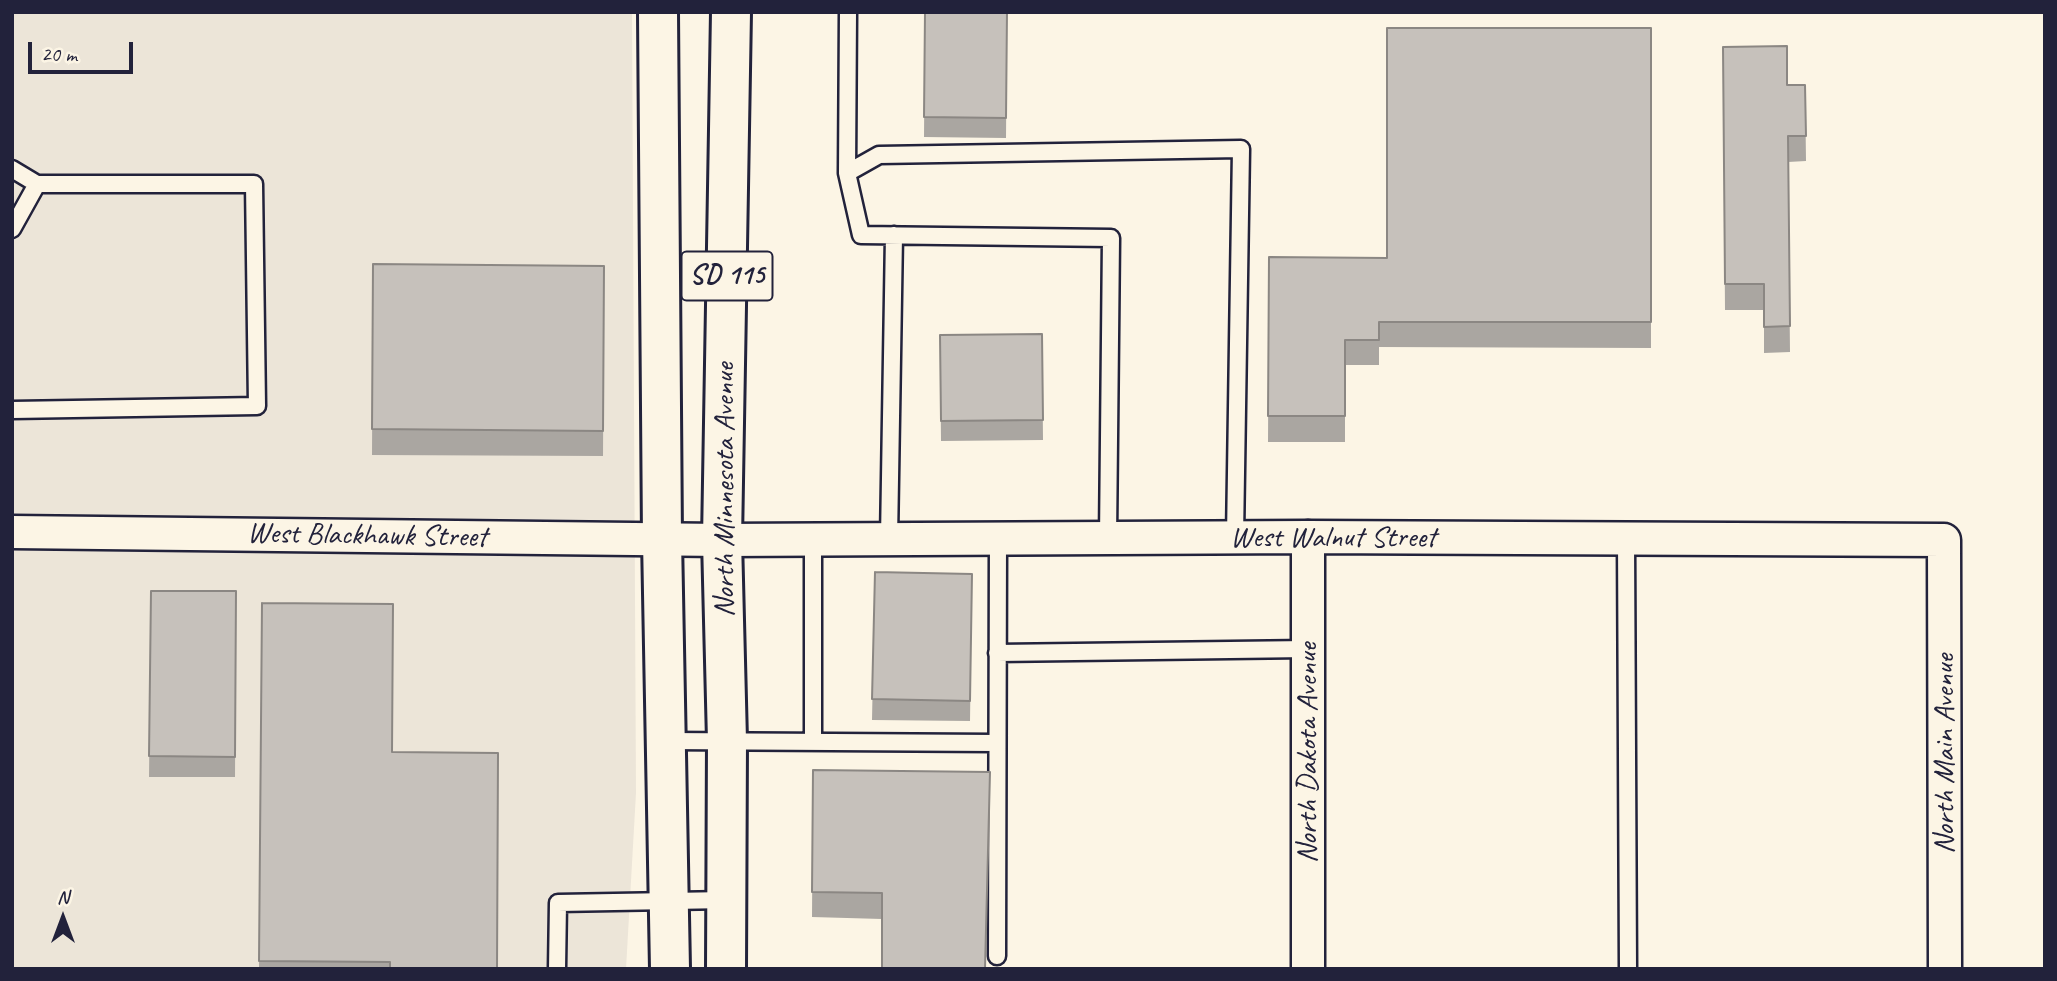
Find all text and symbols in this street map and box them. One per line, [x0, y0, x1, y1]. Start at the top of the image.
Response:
scale bar [32, 28, 136, 72]
text: 20 m [41, 41, 77, 67]
road number: SD 115 [682, 252, 772, 300]
street label: North Minnesota Avenue [707, 363, 743, 617]
street label: West Blackhawk Street [247, 516, 487, 556]
street label: West Walnut Street [1230, 520, 1436, 556]
street label: North Dakota Avenue [1290, 643, 1326, 863]
street label: North Main Avenue [1927, 654, 1963, 854]
north arrow [28, 883, 98, 953]
text: N [57, 885, 69, 909]

